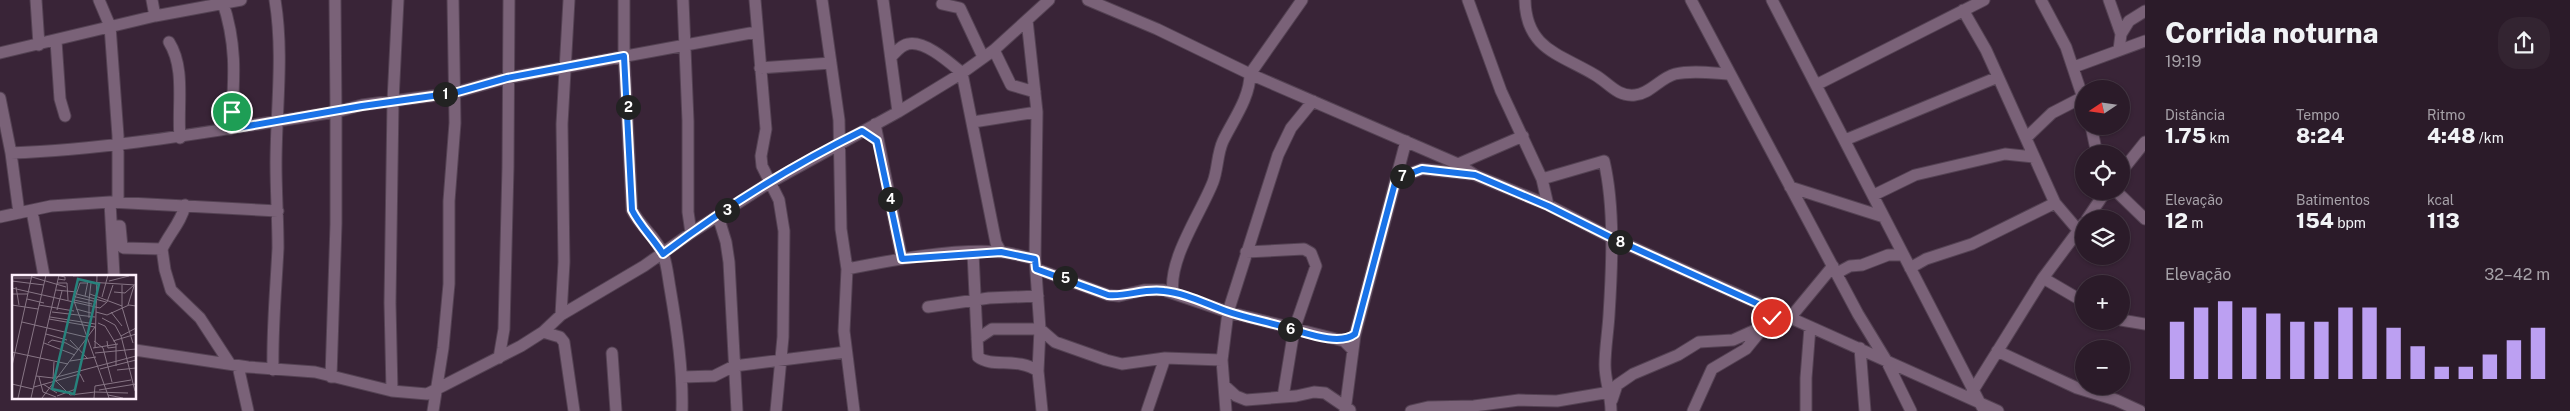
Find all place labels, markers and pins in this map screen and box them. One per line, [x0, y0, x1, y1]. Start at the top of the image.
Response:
pin: 1 [432, 82, 458, 106]
pin [211, 91, 253, 133]
pin: 2 [616, 94, 640, 120]
pin: 7 [1390, 164, 1414, 188]
pin: 4 [878, 186, 902, 212]
pin: 3 [714, 198, 740, 222]
pin: 8 [1608, 230, 1632, 254]
pin: 5 [1052, 266, 1078, 290]
pin [1751, 297, 1793, 339]
pin: 6 [1278, 316, 1302, 342]

